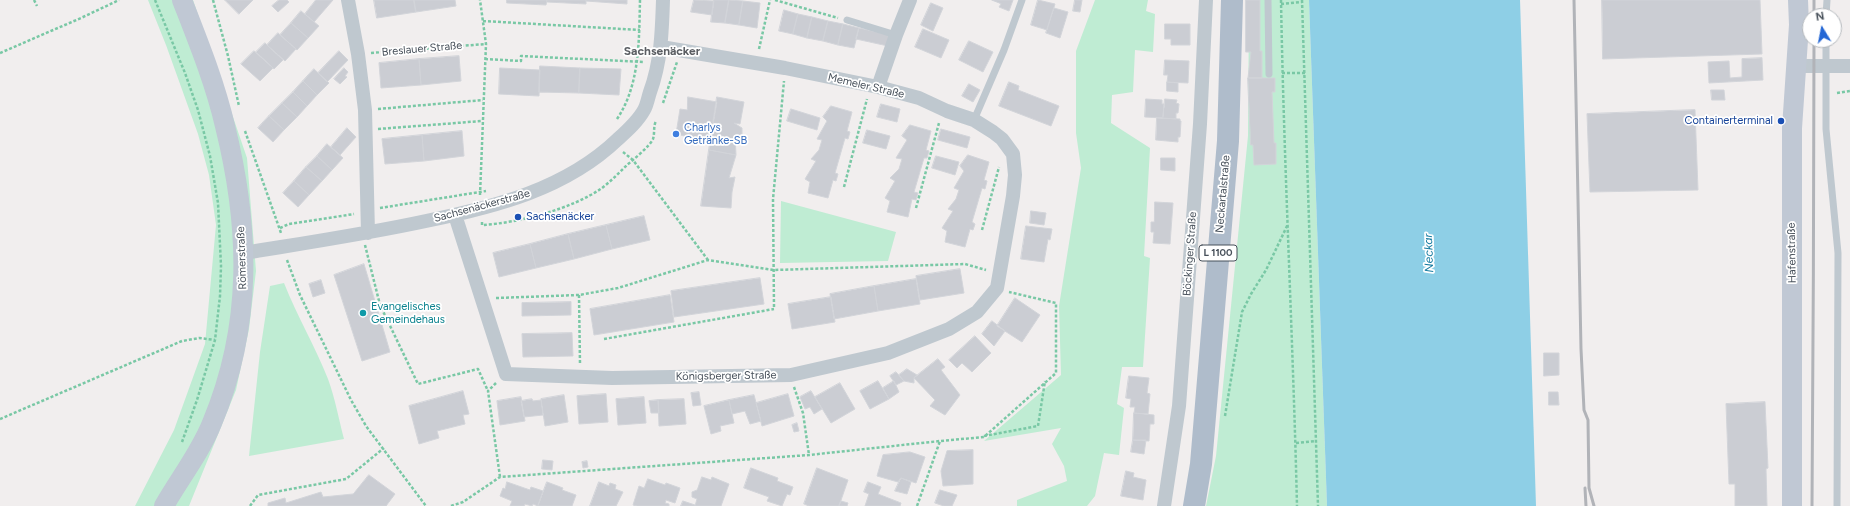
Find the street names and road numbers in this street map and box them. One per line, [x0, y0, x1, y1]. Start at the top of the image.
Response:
street label: Breslauer Straße [381, 39, 463, 59]
street label: Memeler Straße [827, 71, 905, 101]
street label: Neckartalstraße [1213, 155, 1233, 233]
street label: Sachsenäckerstraße [432, 187, 532, 225]
street label: Böckinger Straße [1180, 211, 1200, 297]
street label: Hafenstraße [1785, 222, 1799, 284]
street label: Römerstraße [234, 226, 250, 290]
road number: L 1100 [1199, 245, 1237, 261]
street label: Königsberger Straße [675, 369, 777, 383]

